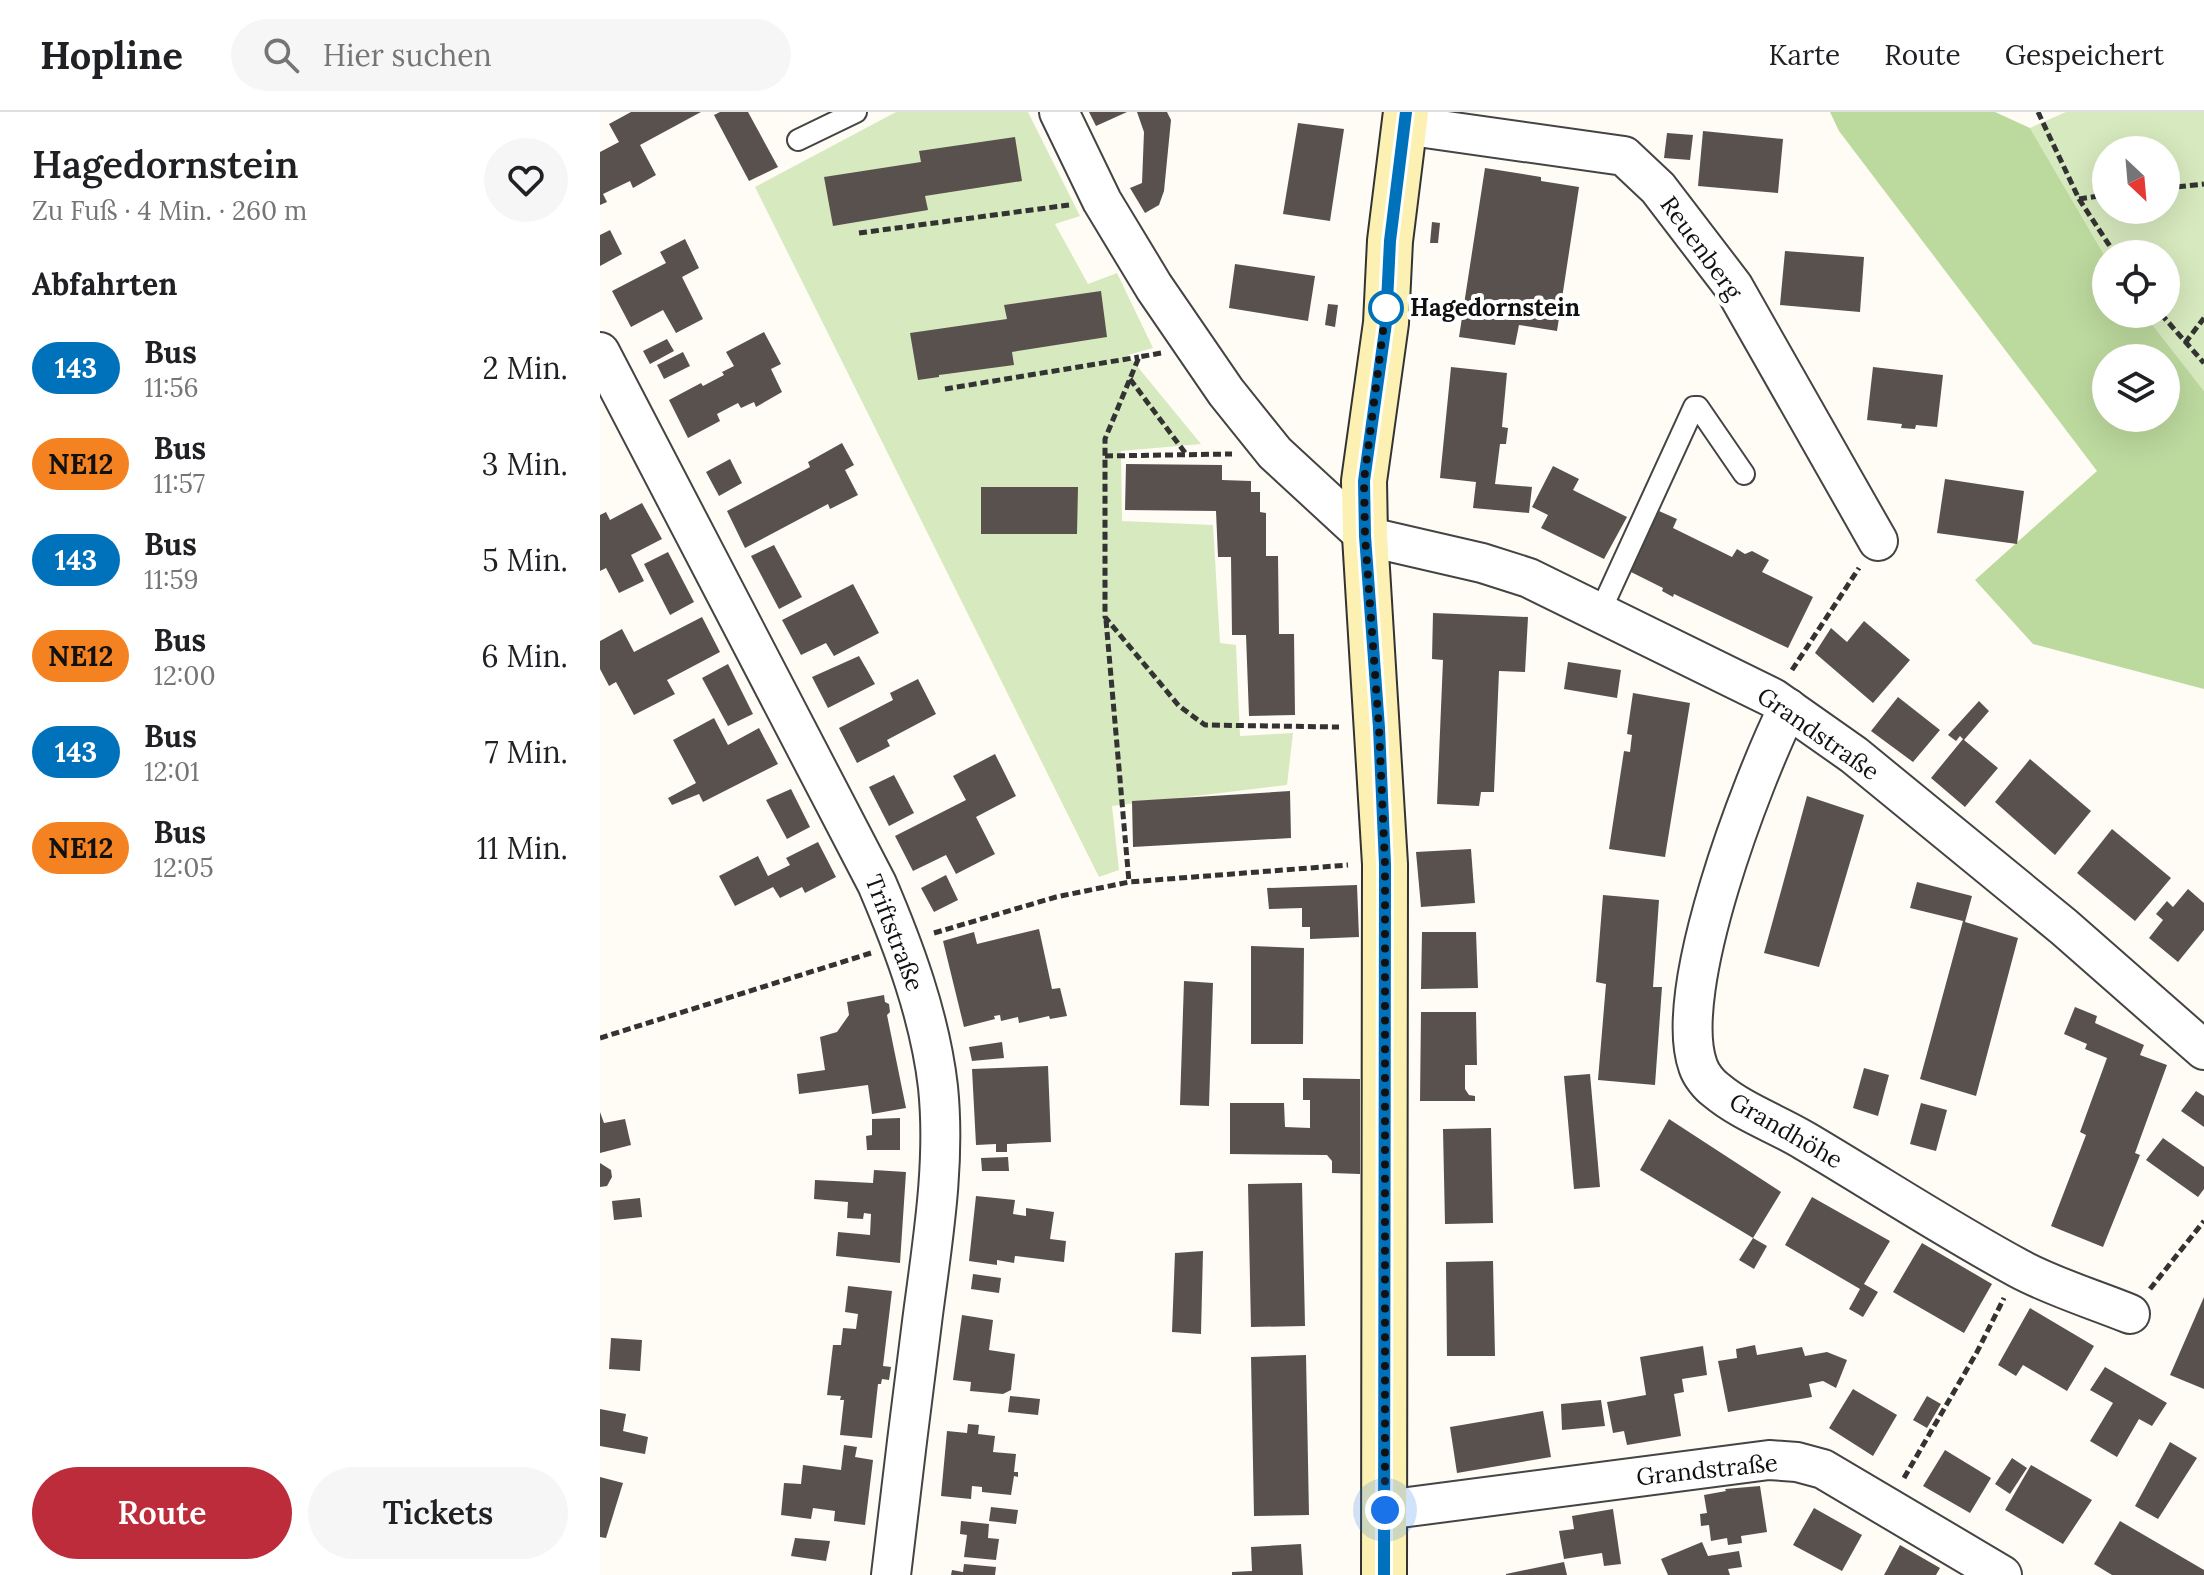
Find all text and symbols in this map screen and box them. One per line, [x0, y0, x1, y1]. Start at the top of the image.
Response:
search box [231, 19, 791, 91]
text: Hopline [40, 31, 183, 79]
icon: search [259, 33, 303, 77]
text: Hier suchen [323, 36, 492, 74]
text: Karte [1768, 37, 1840, 73]
text: Route [1884, 37, 1961, 73]
text: Gespeichert [2005, 37, 2164, 73]
north arrow [2092, 136, 2180, 224]
map controls [2092, 136, 2180, 432]
button: heart [484, 138, 568, 222]
text: Hagedornstein [32, 140, 299, 188]
street label: Reuenberg [1653, 190, 1750, 306]
text: Zu Fuß · 4 Min. · 260 m [32, 194, 307, 227]
button: locate [2092, 240, 2180, 328]
text: Abfahrten [32, 265, 177, 303]
marker: Hagedornstein [1369, 291, 1403, 325]
place label: Hagedornstein [1410, 292, 1580, 323]
text: Bus [144, 333, 197, 371]
button: layers [2092, 344, 2180, 432]
text: 2 Min. [482, 349, 568, 387]
text: 143 [55, 350, 97, 386]
text: 11:56 [144, 371, 199, 404]
text: Bus [153, 429, 206, 467]
text: 3 Min. [482, 445, 568, 483]
text: NE12 [48, 446, 113, 482]
text: 11:57 [153, 467, 205, 500]
text: Bus [144, 525, 197, 563]
text: 5 Min. [482, 541, 568, 579]
text: 143 [55, 542, 97, 578]
text: 11:59 [144, 563, 199, 596]
text: Bus [153, 621, 206, 659]
text: 6 Min. [481, 637, 568, 675]
text: NE12 [48, 638, 113, 674]
text: 12:00 [153, 659, 216, 692]
street label: Grandstraße [1751, 680, 1885, 787]
text: Bus [144, 717, 197, 755]
text: 7 Min. [485, 733, 568, 771]
text: 143 [55, 734, 97, 770]
text: 12:01 [144, 755, 200, 788]
text: Bus [153, 813, 206, 851]
text: 11 Min. [477, 829, 568, 867]
text: NE12 [48, 830, 113, 866]
text: 12:05 [153, 851, 214, 884]
street label: Triftstraße [858, 870, 931, 995]
street label: Grandhöhe [1724, 1086, 1848, 1175]
street label: Grandstraße [1635, 1447, 1779, 1492]
button: Route [32, 1467, 292, 1559]
button: Tickets [308, 1467, 568, 1559]
your location [1365, 1490, 1405, 1530]

